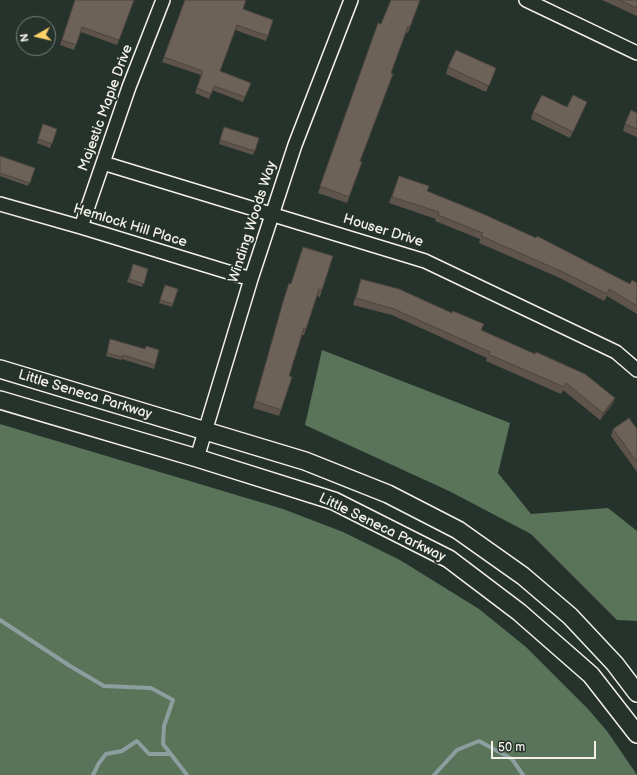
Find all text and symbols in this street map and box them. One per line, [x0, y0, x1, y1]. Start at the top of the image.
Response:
north arrow [16, 16, 56, 56]
text: N [18, 33, 32, 43]
street label: Majestic Maple Drive [75, 42, 137, 174]
street label: Winding Woods Way [225, 159, 281, 285]
street label: Hemlock Hill Place [71, 201, 189, 251]
street label: Houser Drive [341, 211, 425, 251]
street label: Little Seneca Parkway [16, 367, 154, 423]
street label: Little Seneca Parkway [316, 490, 448, 566]
scale bar [493, 733, 598, 759]
text: 50 m [498, 740, 525, 755]

